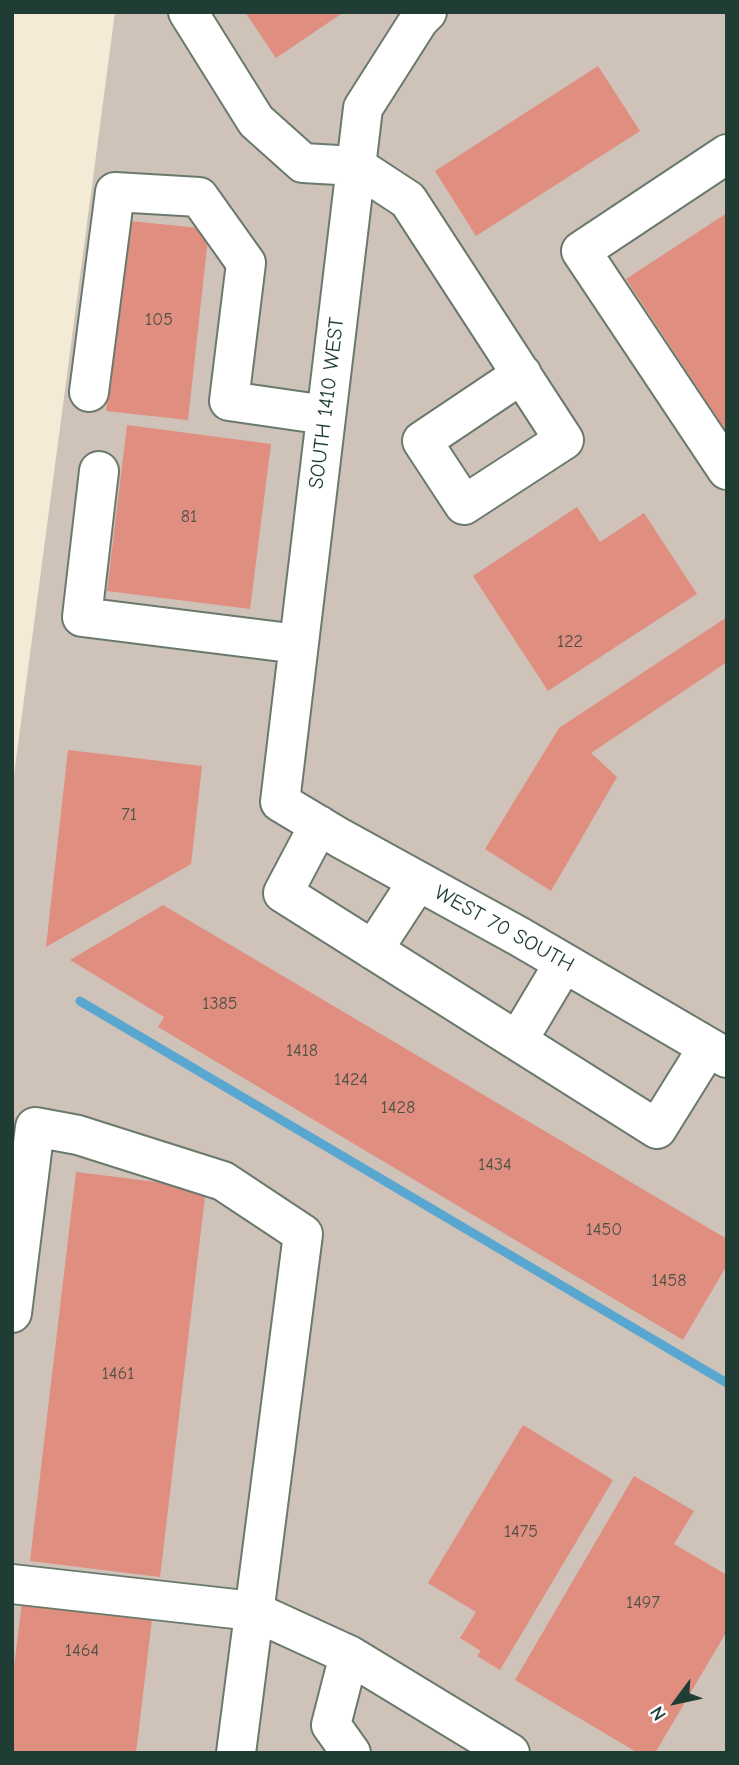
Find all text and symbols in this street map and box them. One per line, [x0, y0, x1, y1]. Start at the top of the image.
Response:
house number: 105 [145, 309, 173, 331]
street label: SOUTH 1410 WEST [304, 316, 350, 490]
house number: 81 [181, 506, 197, 528]
house number: 122 [557, 631, 583, 653]
house number: 71 [121, 804, 137, 826]
street label: WEST 70 SOUTH [430, 880, 578, 978]
house number: 1385 [202, 993, 238, 1015]
house number: 1418 [286, 1040, 318, 1062]
house number: 1424 [334, 1069, 368, 1091]
house number: 1428 [381, 1097, 415, 1119]
house number: 1434 [478, 1154, 512, 1176]
house number: 1450 [586, 1219, 622, 1241]
house number: 1458 [652, 1270, 686, 1292]
house number: 1461 [102, 1363, 134, 1385]
house number: 1475 [504, 1521, 538, 1543]
house number: 1497 [626, 1592, 660, 1614]
house number: 1464 [65, 1640, 99, 1662]
north arrow [641, 1667, 711, 1737]
text: N [646, 1702, 671, 1725]

